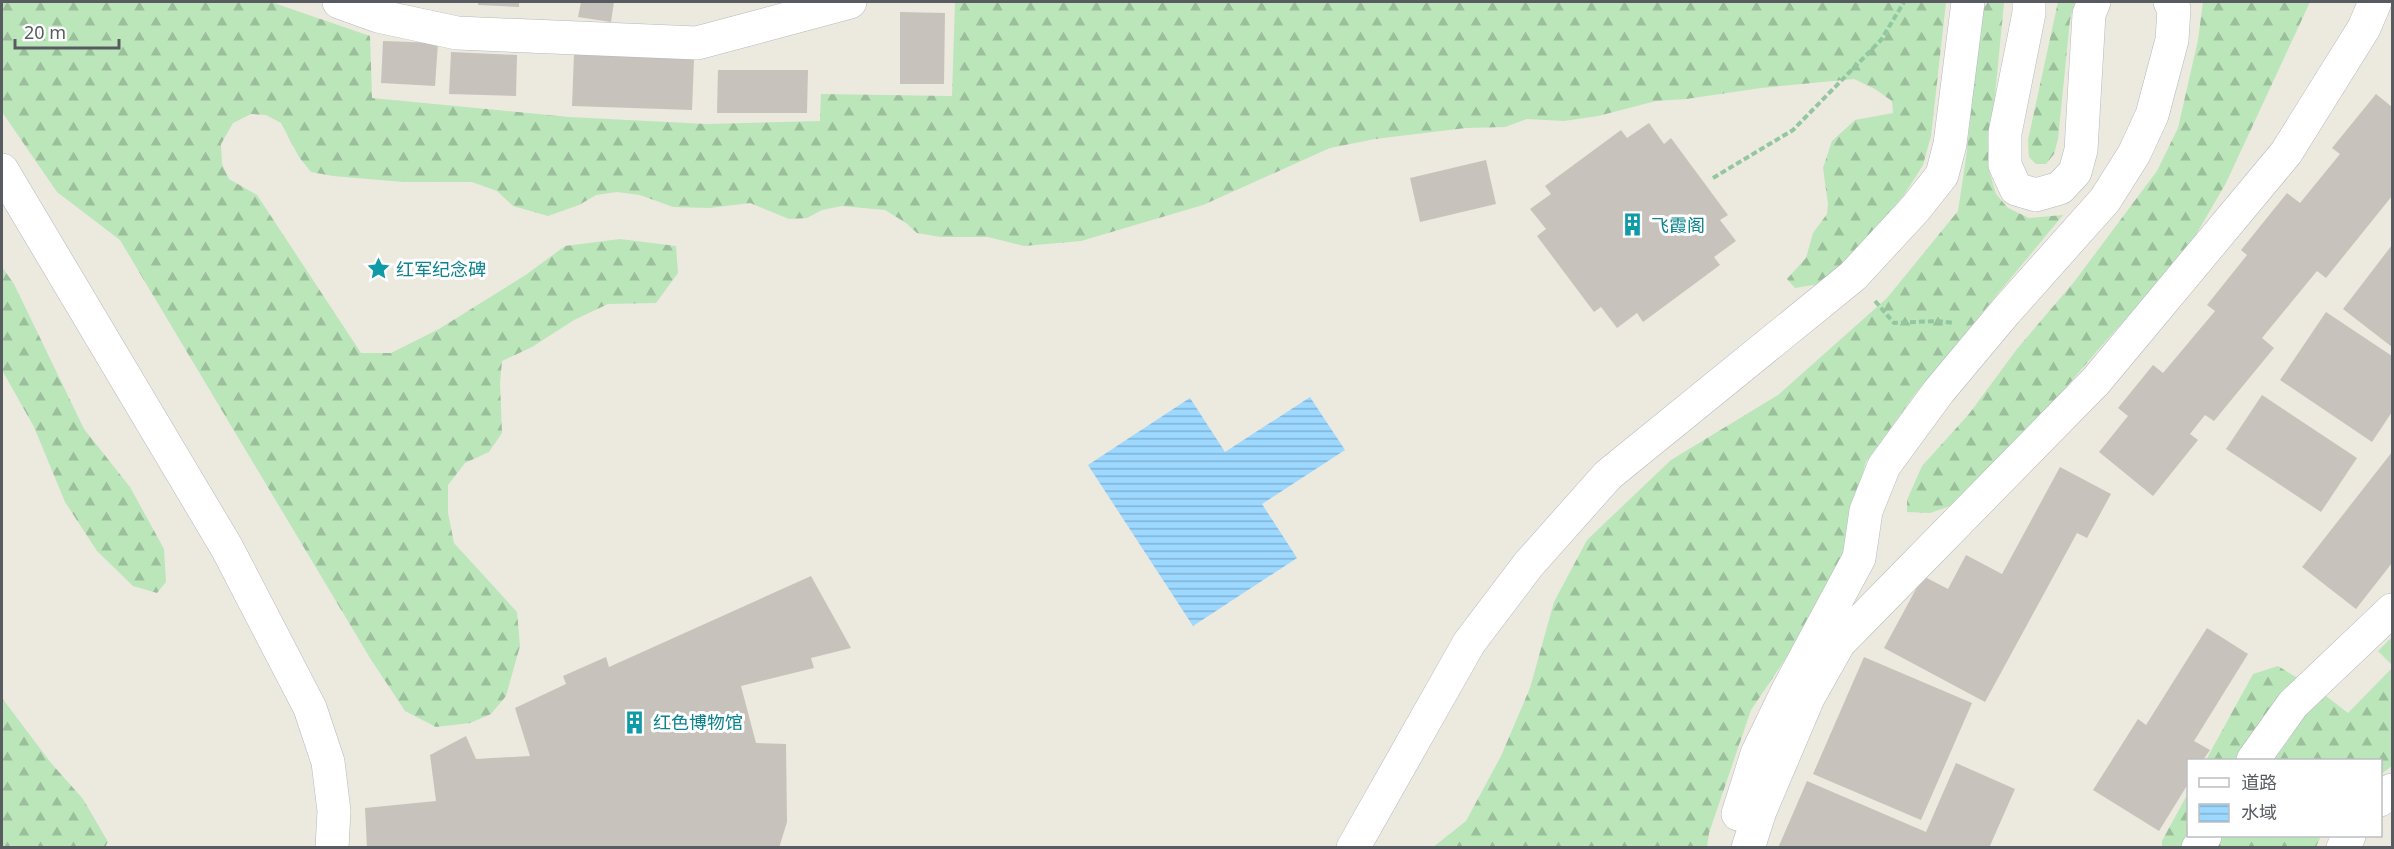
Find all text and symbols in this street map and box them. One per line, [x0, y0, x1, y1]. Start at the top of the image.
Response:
scale bar [15, 12, 118, 50]
text: 20 m [24, 20, 66, 44]
building icon: 飞霞阁 [1620, 212, 1646, 238]
place label: 飞霞阁 [1651, 213, 1705, 237]
place icon: 红军纪念碑 [365, 256, 391, 282]
place label: 红军纪念碑 [396, 257, 486, 281]
building icon: 红色博物馆 [622, 709, 648, 735]
place label: 红色博物馆 [653, 710, 743, 734]
legend [2187, 759, 2382, 837]
text: 道路 [2241, 770, 2277, 794]
text: 水域 [2241, 800, 2277, 824]

